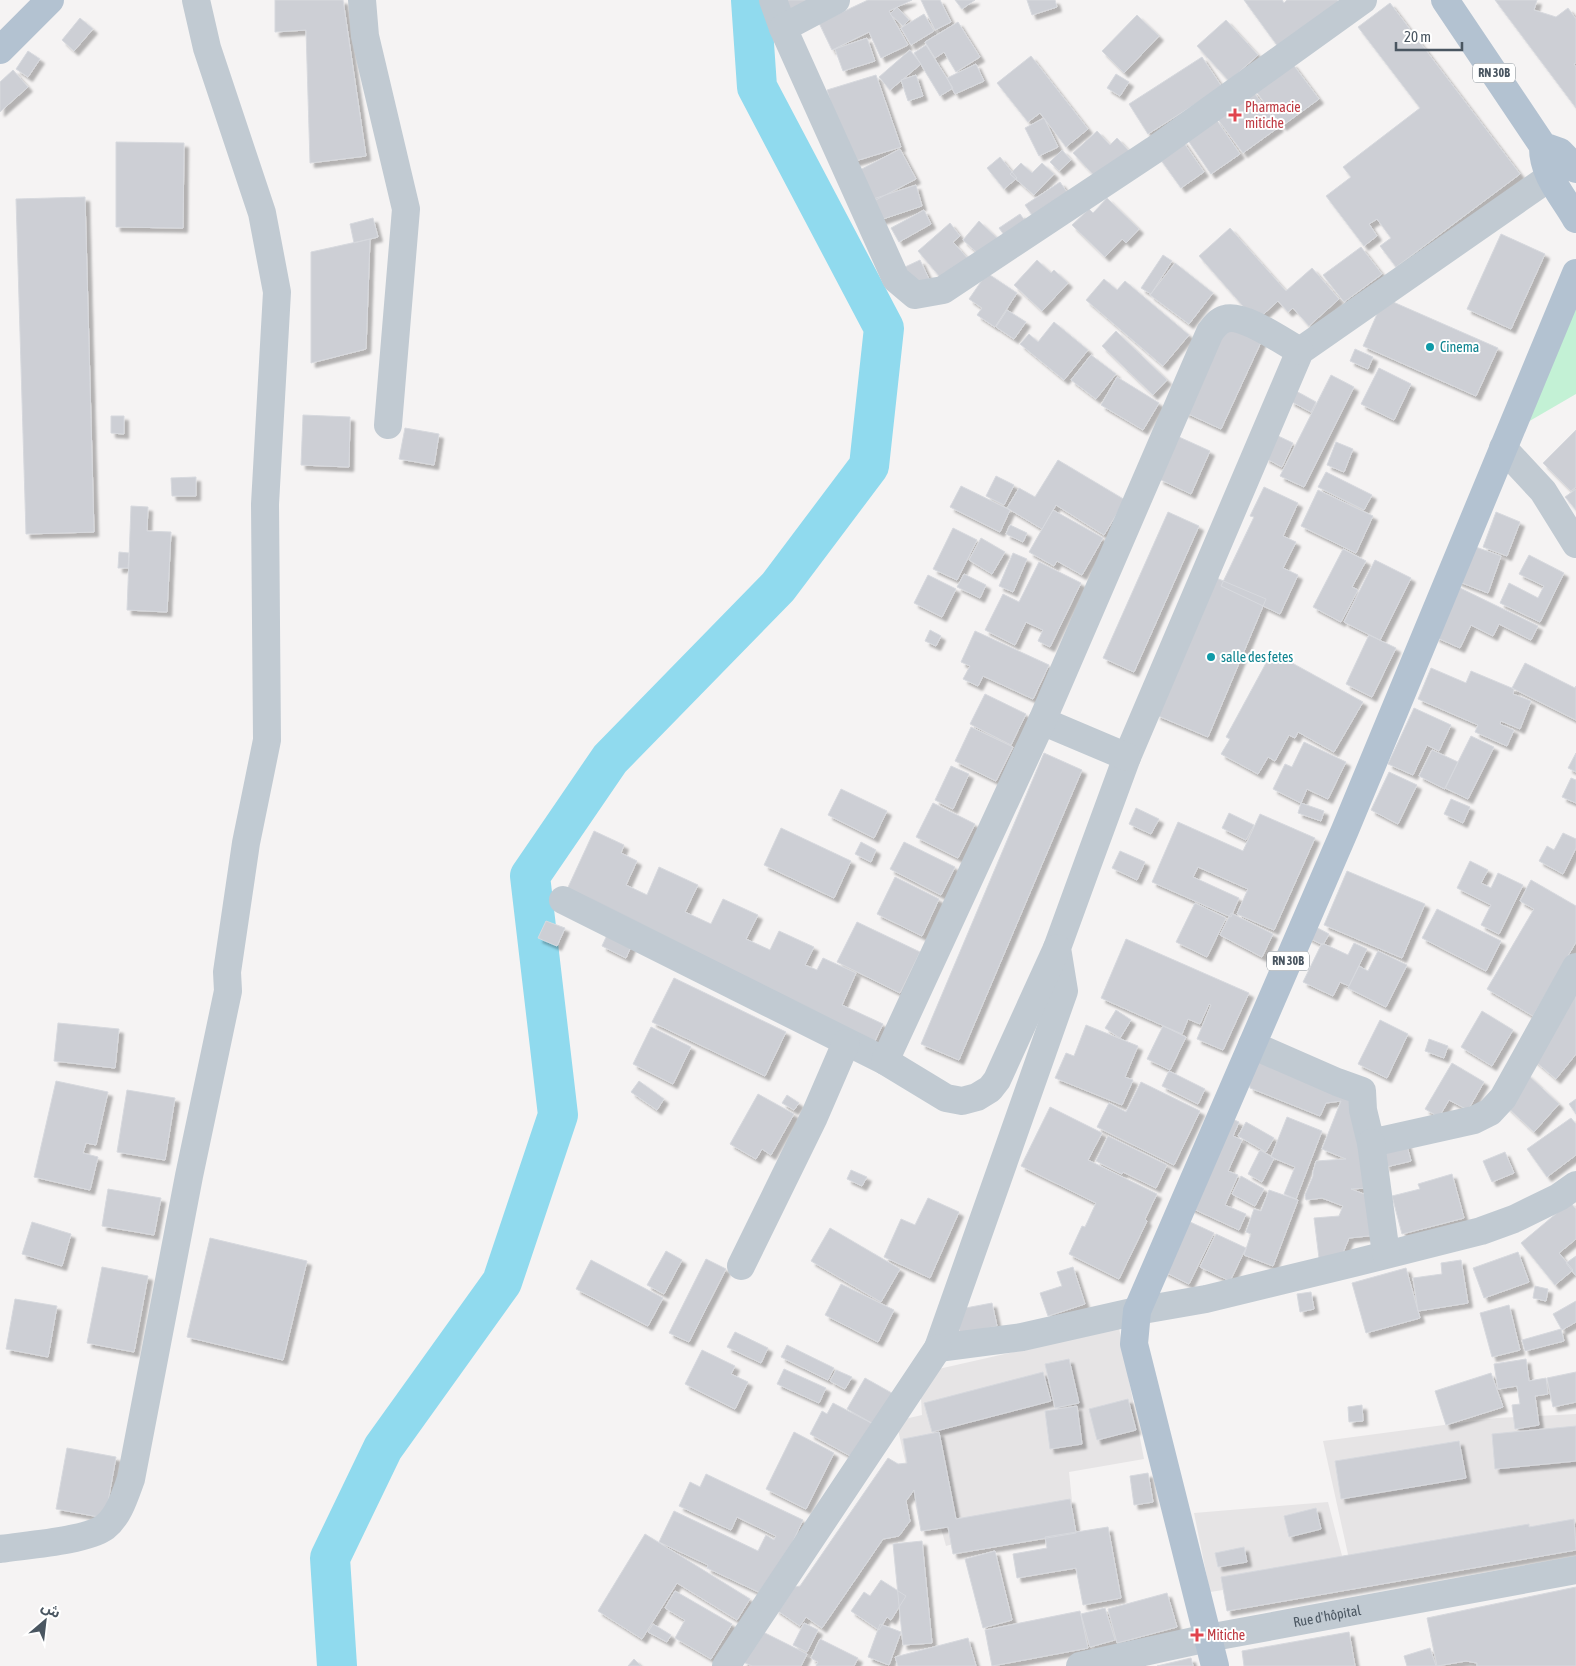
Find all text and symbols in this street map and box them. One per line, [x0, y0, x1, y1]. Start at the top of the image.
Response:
scale bar [1396, 20, 1462, 52]
text: 20 m [1404, 28, 1431, 45]
road number: RN 30B [1473, 64, 1515, 82]
place label: Pharmacie mitiche [1245, 99, 1301, 131]
marker: Pharmacie mitiche [1229, 109, 1241, 121]
place label: Cinema [1440, 339, 1479, 355]
marker: Cinema [1424, 341, 1436, 353]
place label: salle des fetes [1221, 649, 1293, 665]
marker: salle des fetes [1205, 651, 1217, 663]
road number: RN 30B [1267, 951, 1309, 970]
north arrow [20, 1596, 70, 1646]
text: ش [39, 1598, 63, 1621]
street label: Rue d'hôpital [1292, 1602, 1362, 1630]
place label: Mitiche [1207, 1627, 1245, 1643]
marker: Mitiche [1191, 1629, 1203, 1641]

